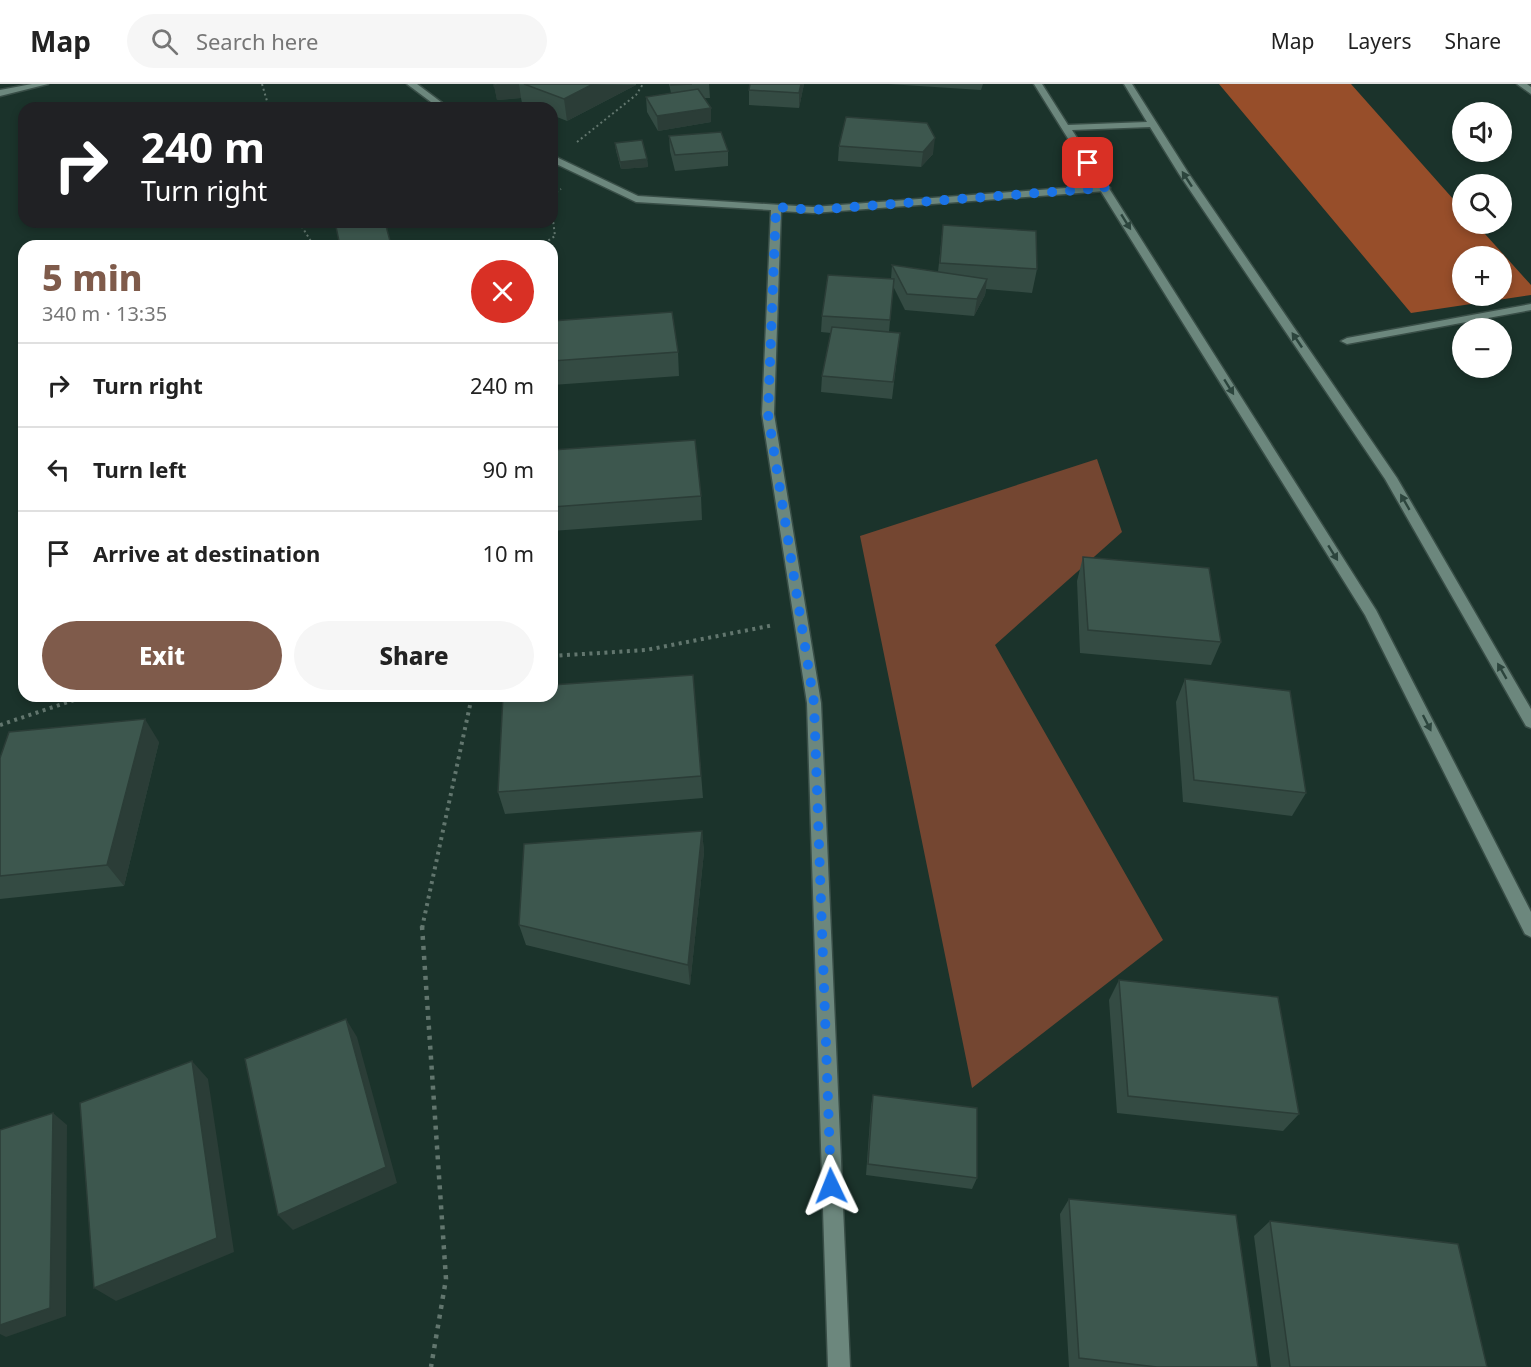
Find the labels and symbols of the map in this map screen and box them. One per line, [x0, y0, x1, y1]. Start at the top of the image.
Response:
pin [1062, 137, 1113, 188]
one-way arrow [1182, 171, 1193, 187]
one-way arrow [1120, 214, 1131, 230]
one-way arrow [1292, 332, 1303, 348]
one-way arrow [1224, 379, 1235, 396]
one-way arrow [1400, 493, 1410, 510]
one-way arrow [1327, 545, 1338, 561]
one-way arrow [1497, 663, 1507, 680]
one-way arrow [1422, 715, 1431, 732]
position arrow [799, 1154, 863, 1218]

